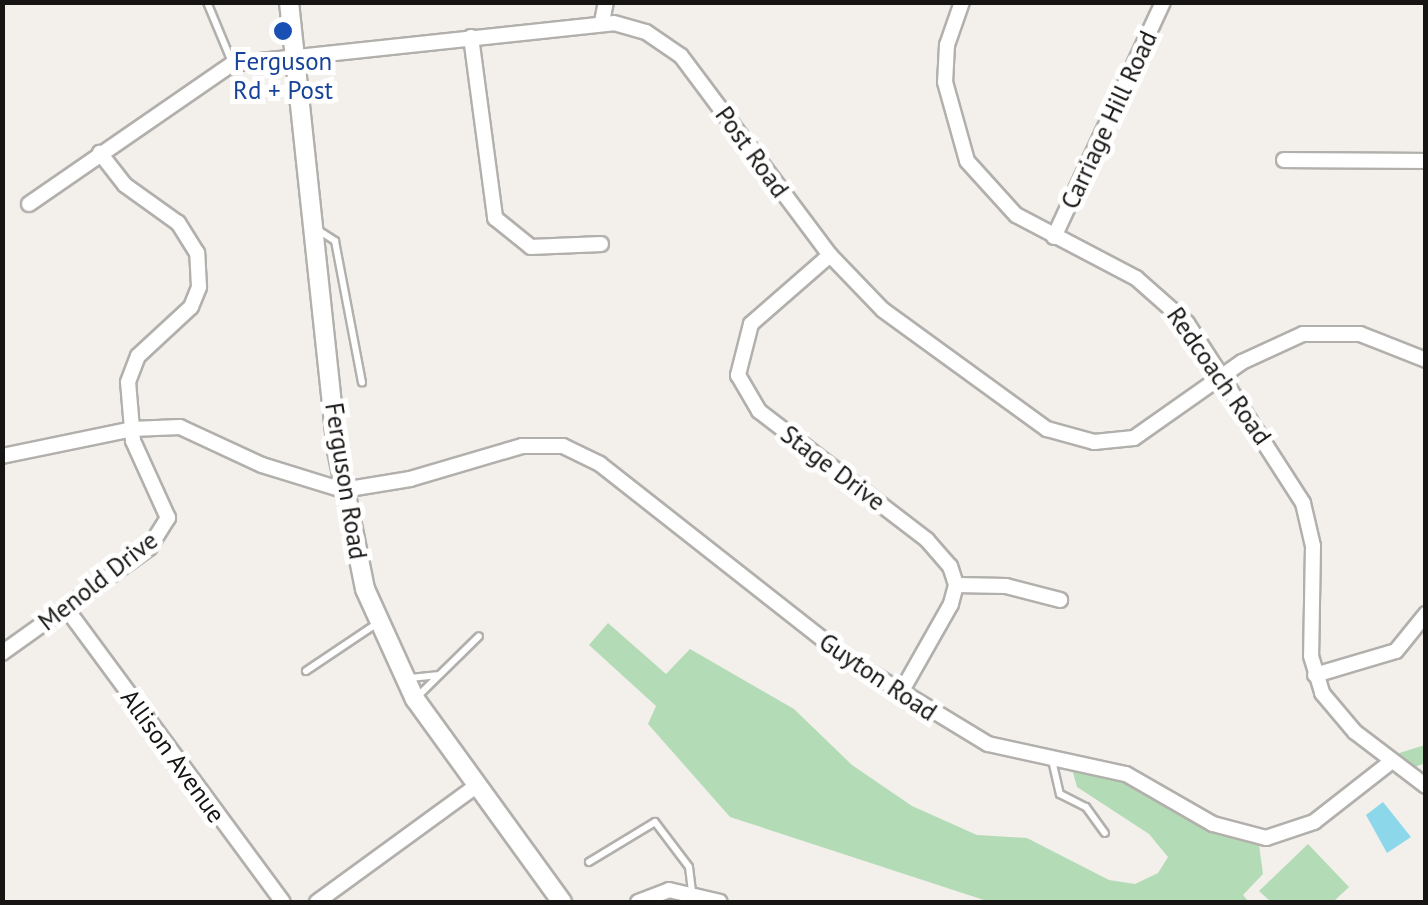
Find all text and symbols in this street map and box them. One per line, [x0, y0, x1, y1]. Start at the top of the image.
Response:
marker: Ferguson Rd + Post [272, 20, 294, 42]
street label: Carriage Hill Road [1055, 26, 1163, 214]
place label: Ferguson Rd + Post [233, 47, 333, 106]
street label: Post Road [709, 101, 795, 203]
street label: Redcoach Road [1161, 302, 1277, 450]
street label: Ferguson Road [319, 401, 373, 561]
street label: Stage Drive [775, 419, 891, 517]
street label: Menold Drive [32, 525, 164, 637]
street label: Guyton Road [814, 627, 942, 727]
street label: Allison Avenue [114, 683, 232, 829]

